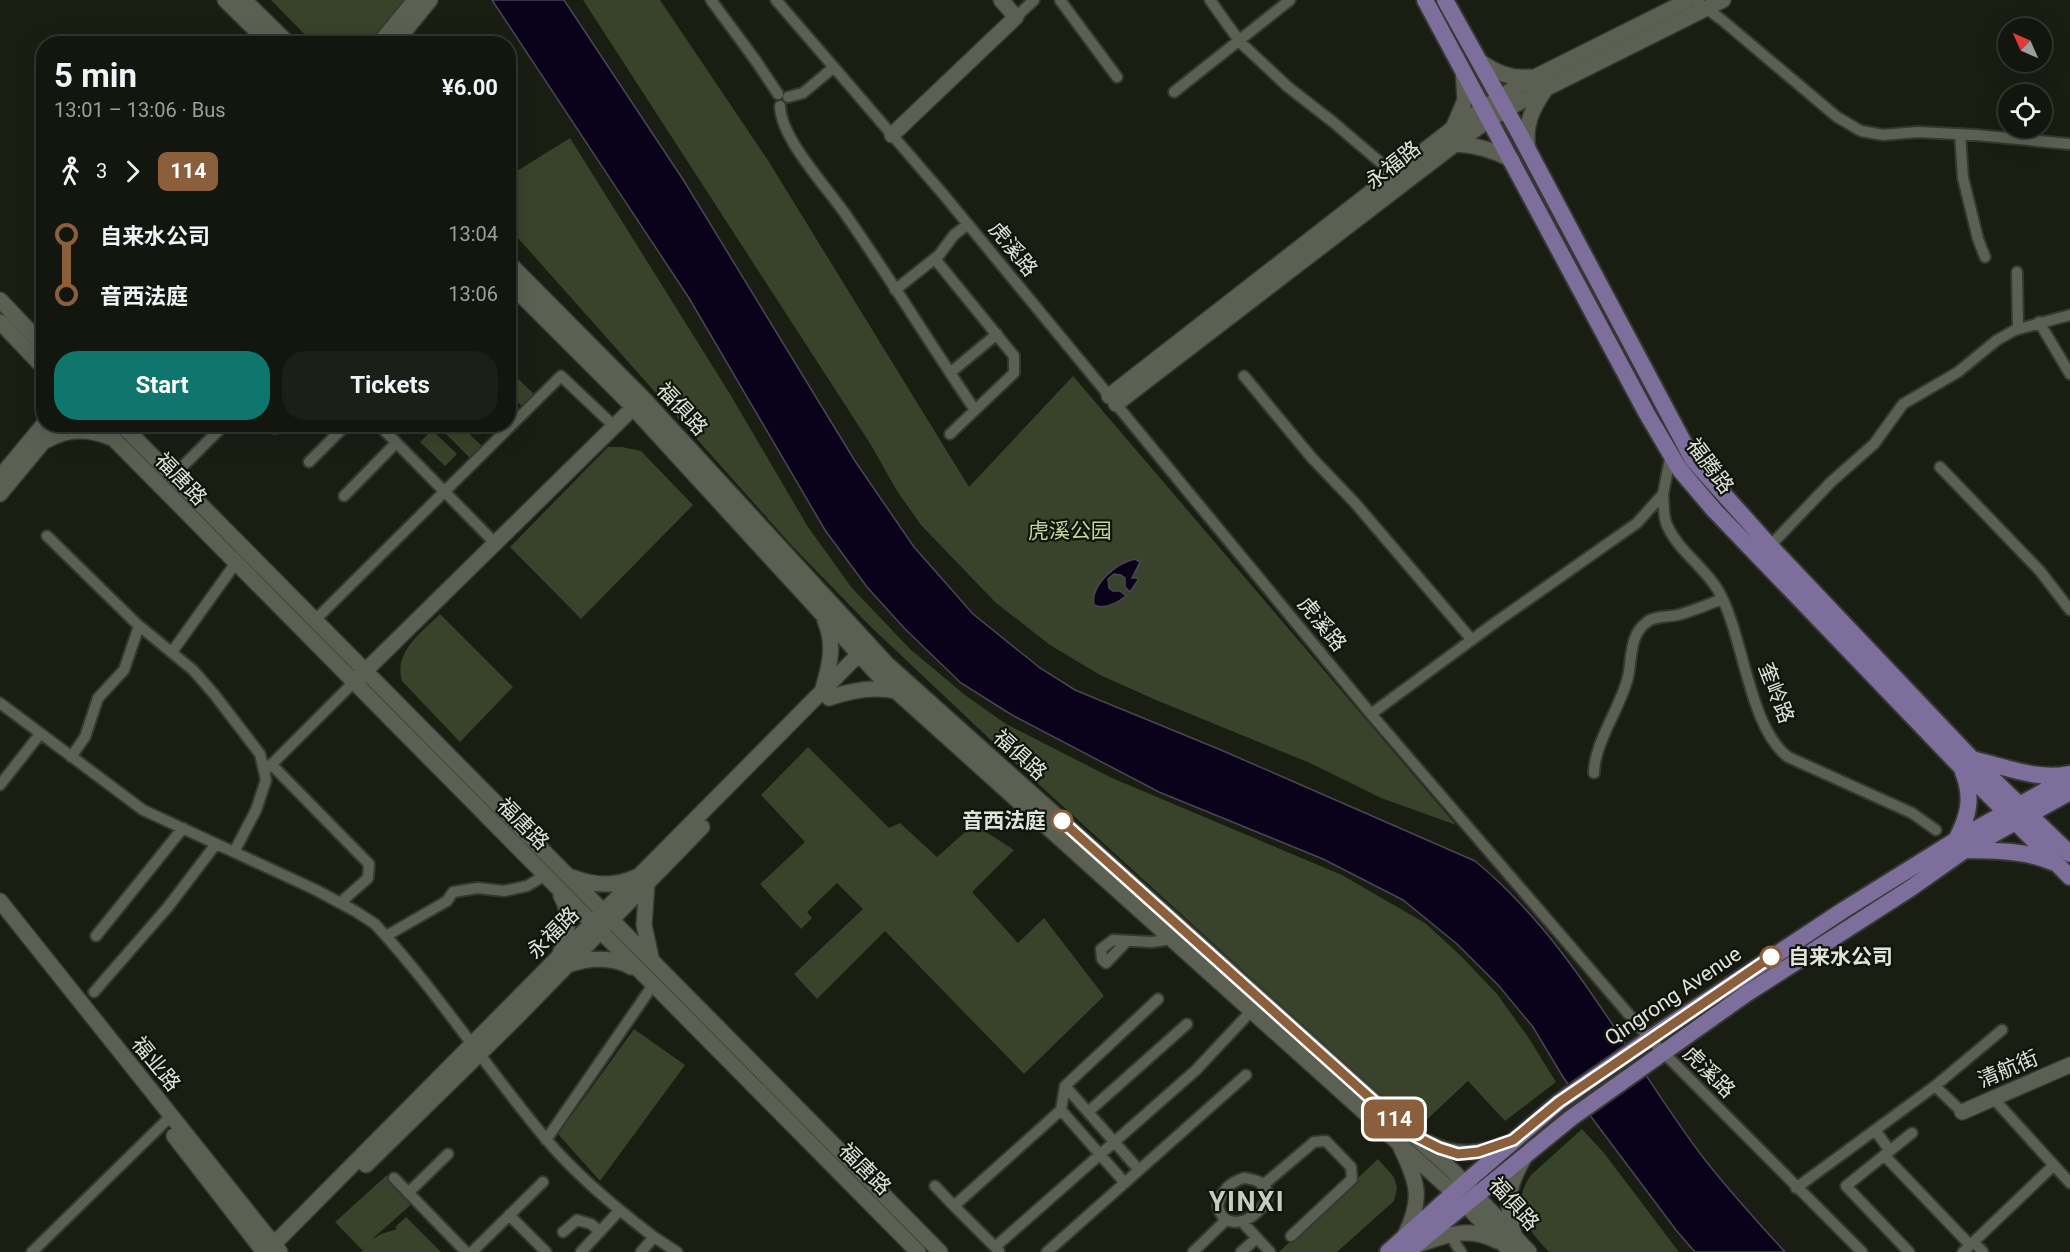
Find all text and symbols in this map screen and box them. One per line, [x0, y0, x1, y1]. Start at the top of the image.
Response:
north arrow [1998, 18, 2052, 72]
map controls [1998, 18, 2052, 138]
text: 5 min [54, 56, 137, 95]
text: ¥6.00 [442, 75, 498, 100]
button: locate [1998, 84, 2052, 138]
text: 13:01 – 13:06 · Bus [54, 98, 226, 122]
street label: 永福路 [1361, 136, 1425, 194]
icon: walk [54, 155, 87, 188]
icon: forward [116, 155, 149, 188]
text: 3 [96, 159, 107, 183]
text: 114 [170, 159, 206, 183]
street label: 虎溪路 [984, 217, 1042, 281]
text: 13:04 [448, 222, 498, 246]
text: 自来水公司 [100, 224, 210, 249]
text: 13:06 [448, 282, 498, 306]
text: 音西法庭 [100, 284, 188, 309]
button: Start [54, 351, 270, 420]
button: Tickets [282, 351, 498, 420]
street label: 福俱路 [652, 378, 712, 440]
street label: 福腾路 [1681, 434, 1739, 498]
street label: 福唐路 [150, 448, 212, 510]
park label: 虎溪公园 [1028, 519, 1112, 543]
street label: 虎溪路 [1293, 592, 1351, 656]
street label: 奎岭路 [1754, 659, 1798, 727]
street label: 福俱路 [989, 725, 1051, 785]
street label: 福唐路 [492, 793, 554, 855]
place label: 音西法庭 [962, 809, 1046, 833]
marker: 音西法庭 [1051, 810, 1073, 832]
street label: 永福路 [522, 902, 584, 964]
street label: Qingrong Avenue [1600, 942, 1746, 1050]
place label: 自来水公司 [1788, 945, 1893, 969]
marker: 自来水公司 [1760, 946, 1782, 968]
street label: 福业路 [127, 1032, 185, 1096]
street label: 虎溪路 [1678, 1041, 1740, 1103]
street label: 清航街 [1974, 1046, 2042, 1092]
line badge: 114 [1360, 1100, 1428, 1138]
text: 114 [1376, 1107, 1412, 1131]
street label: 福唐路 [834, 1138, 896, 1200]
street label: 福俱路 [1484, 1173, 1544, 1235]
district label: YINXI [1209, 1186, 1285, 1218]

